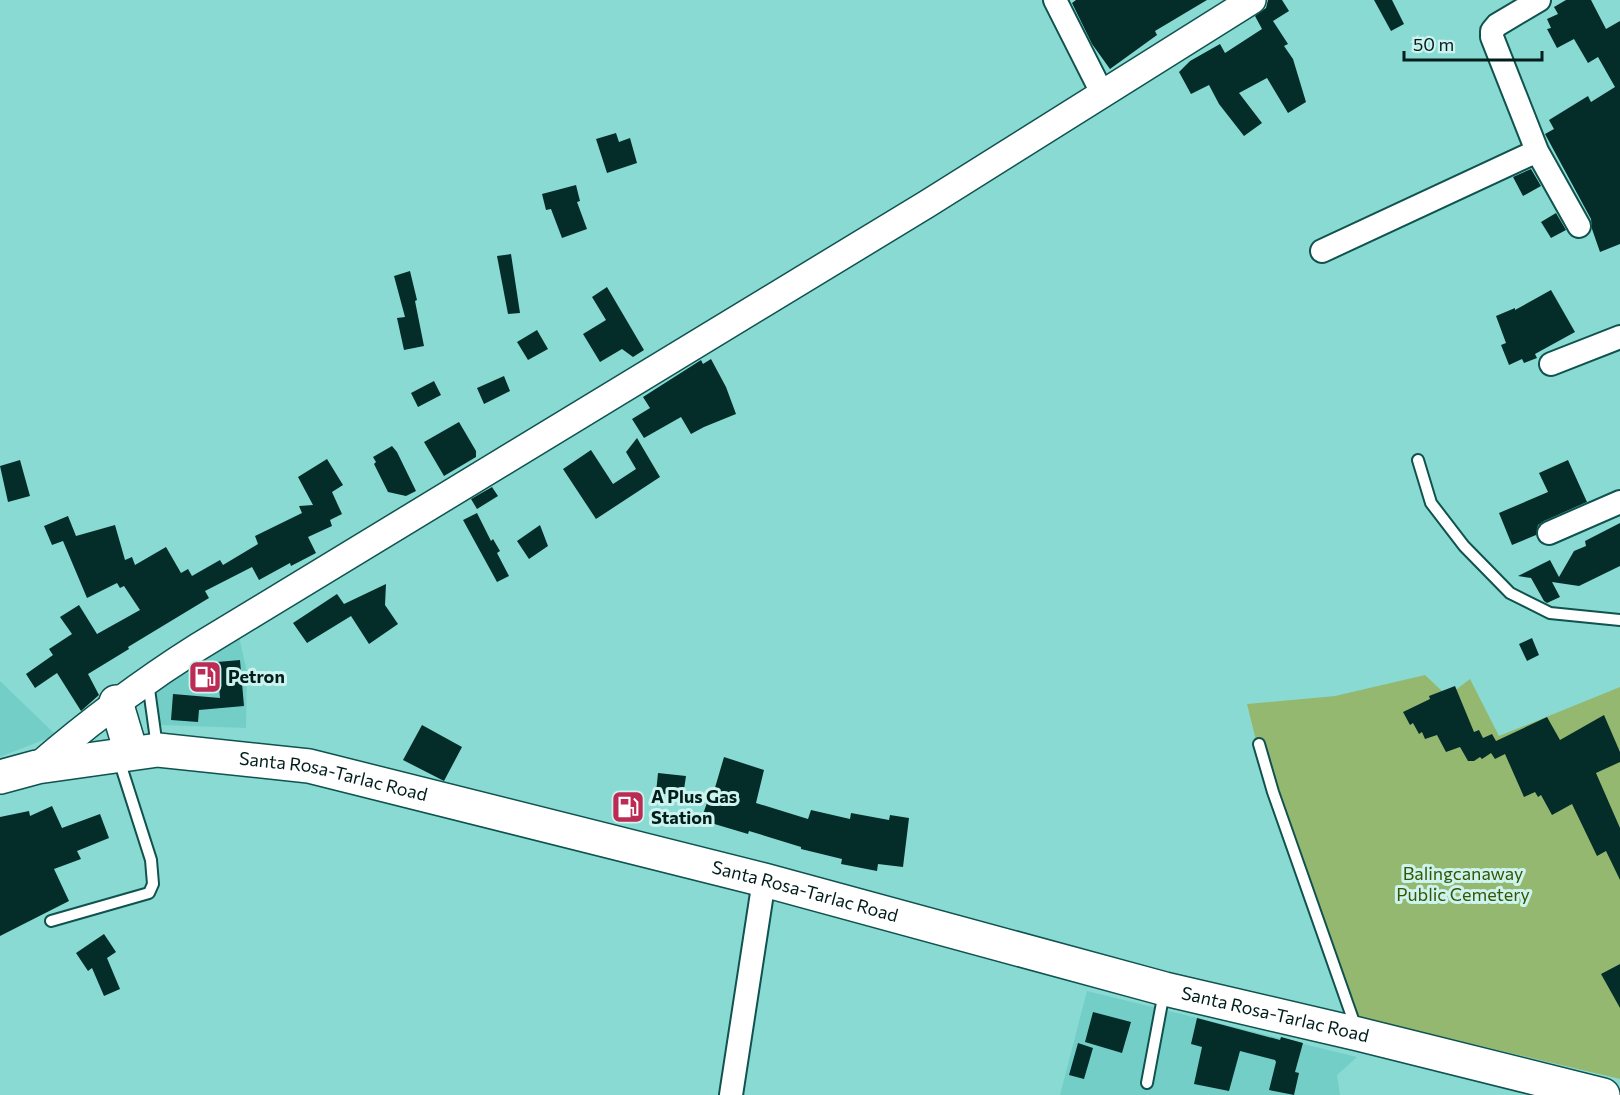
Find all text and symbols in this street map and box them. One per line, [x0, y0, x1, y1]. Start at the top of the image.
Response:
scale bar [1404, 24, 1542, 62]
text: 50 m [1413, 33, 1454, 55]
fuel station icon: Petron [187, 659, 223, 695]
place label: Petron [228, 665, 285, 687]
street label: Santa Rosa-Tarlac Road [238, 747, 430, 805]
place label: A Plus Gas Station [651, 785, 737, 828]
fuel station icon: A Plus Gas Station [610, 789, 646, 825]
street label: Santa Rosa-Tarlac Road [710, 855, 901, 926]
park label: Balingcanaway Public Cemetery [1396, 862, 1530, 905]
street label: Santa Rosa-Tarlac Road [1179, 981, 1371, 1046]

